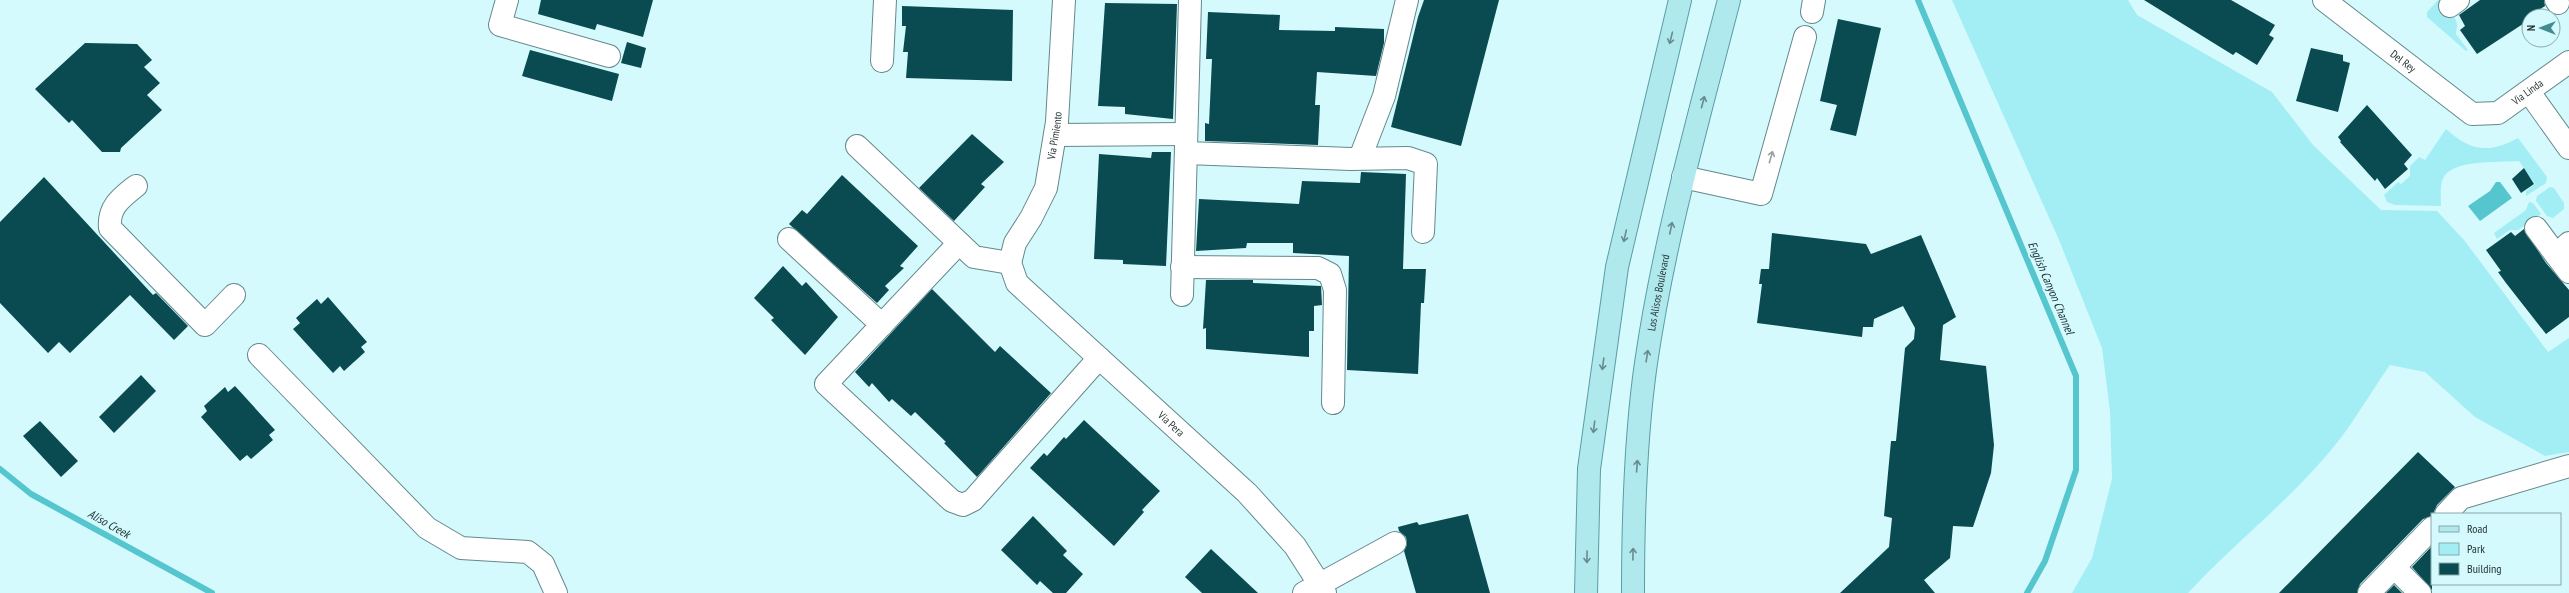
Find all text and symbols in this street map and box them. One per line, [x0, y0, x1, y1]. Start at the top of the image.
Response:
north arrow [2521, 8, 2561, 48]
text: N [2524, 25, 2538, 31]
one-way arrow [1667, 31, 1674, 44]
street label: Del Rey [2388, 47, 2420, 76]
street label: Via Linda [2508, 76, 2546, 108]
one-way arrow [1699, 96, 1707, 109]
street label: Via Pimiento [1044, 111, 1065, 161]
one-way arrow [1768, 150, 1775, 163]
one-way arrow [1667, 222, 1675, 235]
one-way arrow [1620, 229, 1628, 242]
water label: English Canyon Channel [2025, 239, 2078, 338]
street label: Los Alisos Boulevard [1644, 253, 1673, 332]
one-way arrow [1643, 350, 1651, 363]
one-way arrow [1599, 357, 1607, 370]
street label: Via Pera [1154, 408, 1187, 439]
one-way arrow [1590, 420, 1598, 433]
one-way arrow [1634, 460, 1641, 473]
water label: Aliso Creek [86, 506, 134, 542]
legend [2431, 513, 2561, 585]
text: Road [2467, 521, 2487, 536]
text: Park [2467, 541, 2485, 556]
one-way arrow [1630, 548, 1637, 561]
one-way arrow [1583, 550, 1590, 563]
text: Building [2467, 561, 2502, 576]

